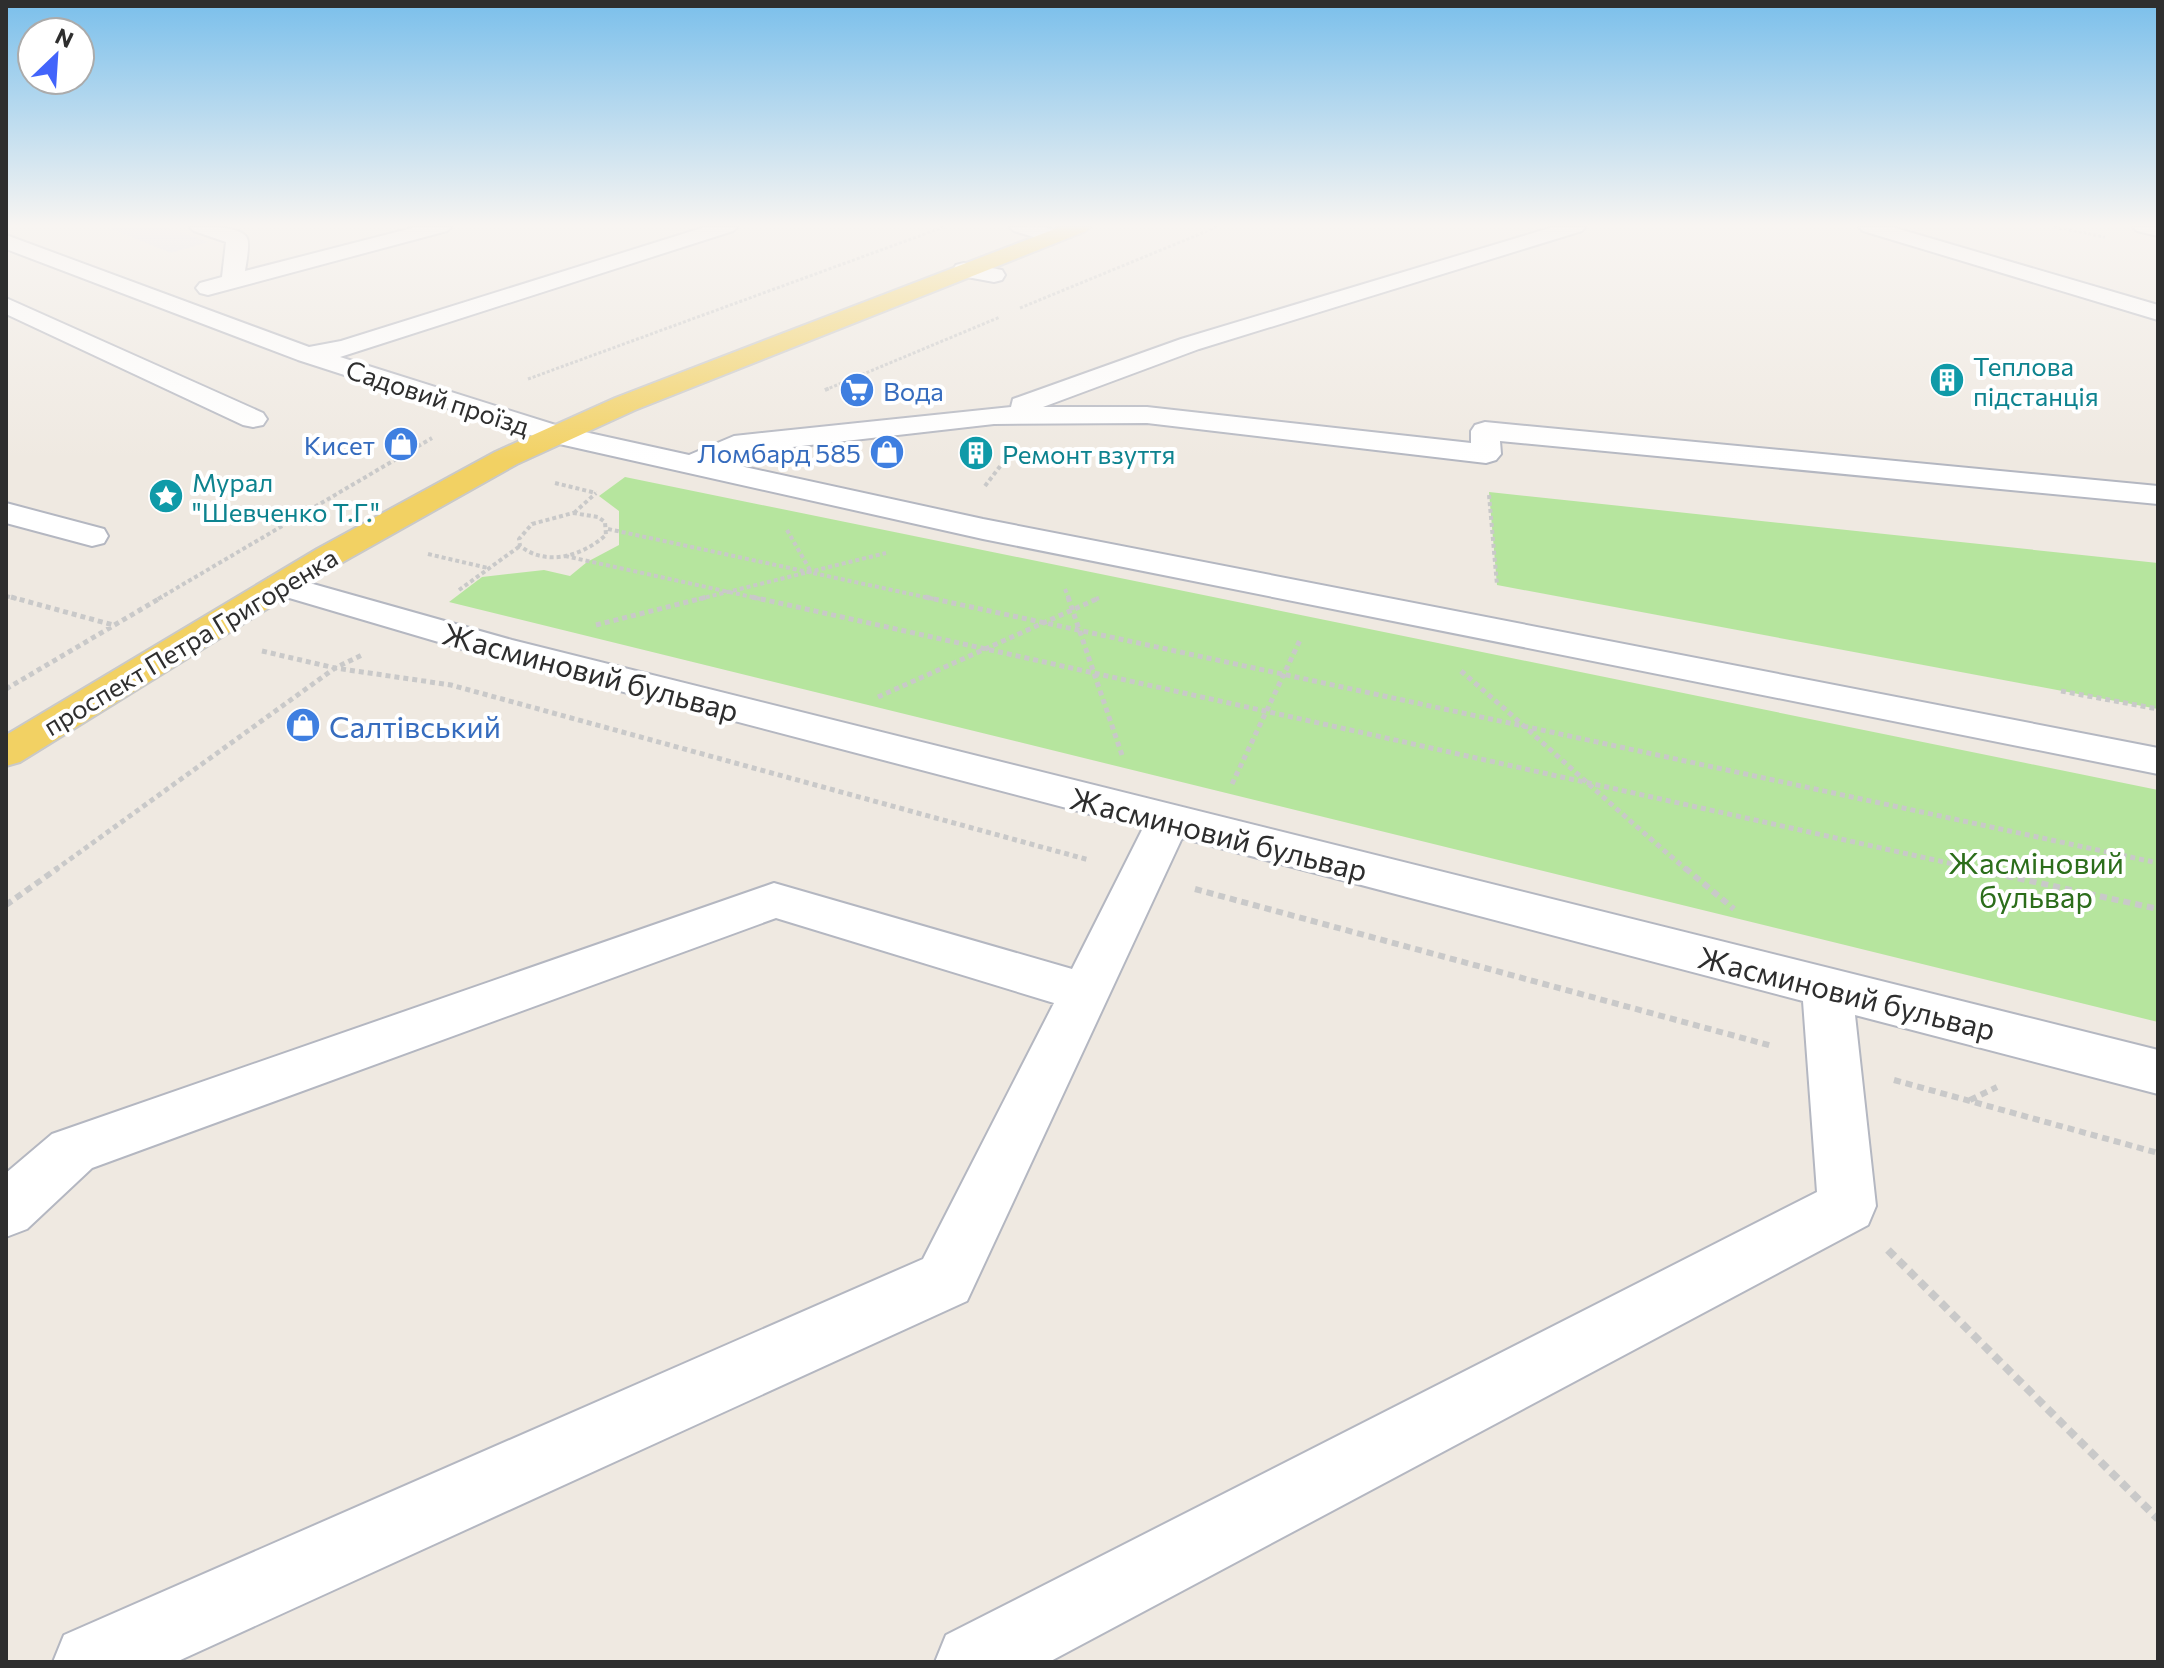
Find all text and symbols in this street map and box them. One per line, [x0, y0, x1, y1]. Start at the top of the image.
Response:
north arrow [16, 16, 96, 96]
text: N [51, 22, 78, 53]
place label: Теплова підстанція [1973, 350, 2099, 411]
street label: Садовий проїзд [343, 353, 533, 441]
building icon: Теплова підстанція [1928, 361, 1966, 399]
supermarket icon: Вода [838, 371, 876, 409]
place label: Вода [883, 375, 944, 406]
shop icon: Кисет [382, 425, 420, 463]
place label: Кисет [304, 429, 375, 460]
shop icon: Ломбард 585 [868, 433, 906, 471]
building icon: Ремонт взуття [957, 434, 995, 472]
place label: Ломбард 585 [697, 437, 861, 468]
place label: Ремонт взуття [1002, 438, 1175, 469]
place label: Мурал "Шевченко Т.Г." [192, 466, 380, 527]
place icon: Мурал "Шевченко Т.Г." [147, 477, 185, 515]
street label: проспект Петра Григоренка [37, 541, 343, 741]
street label: Жасминовий бульвар [439, 614, 743, 728]
shop icon: Салтівський [284, 706, 322, 744]
place label: Салтівський [329, 707, 501, 744]
street label: Жасминовий бульвар [1067, 778, 1371, 888]
park label: Жасміновий бульвар [1948, 843, 2124, 914]
street label: Жасминовий бульвар [1695, 937, 1999, 1047]

